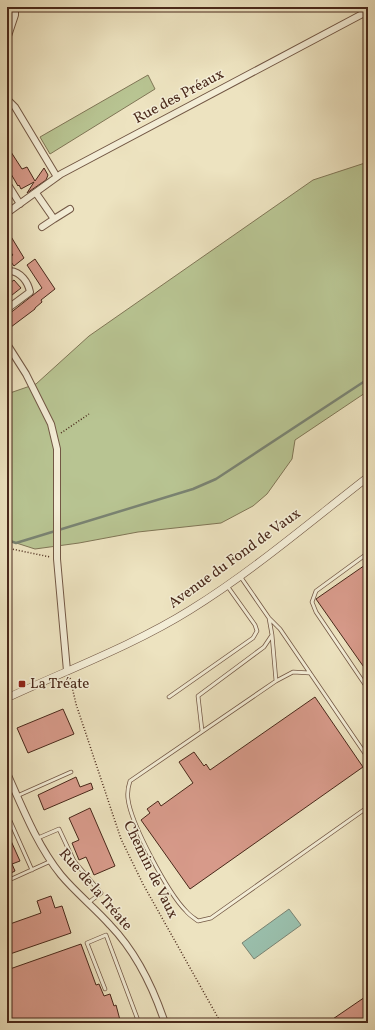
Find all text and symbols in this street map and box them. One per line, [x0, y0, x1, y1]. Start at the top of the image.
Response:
street label: Rue des Préaux [130, 64, 228, 130]
street label: Avenue du Fond de Vaux [165, 504, 306, 614]
place label: La Tréate [30, 674, 89, 695]
marker: La Tréate [17, 679, 27, 689]
street label: Chemin de Vaux [117, 818, 183, 923]
street label: Rue de la Tréate [53, 844, 137, 936]

